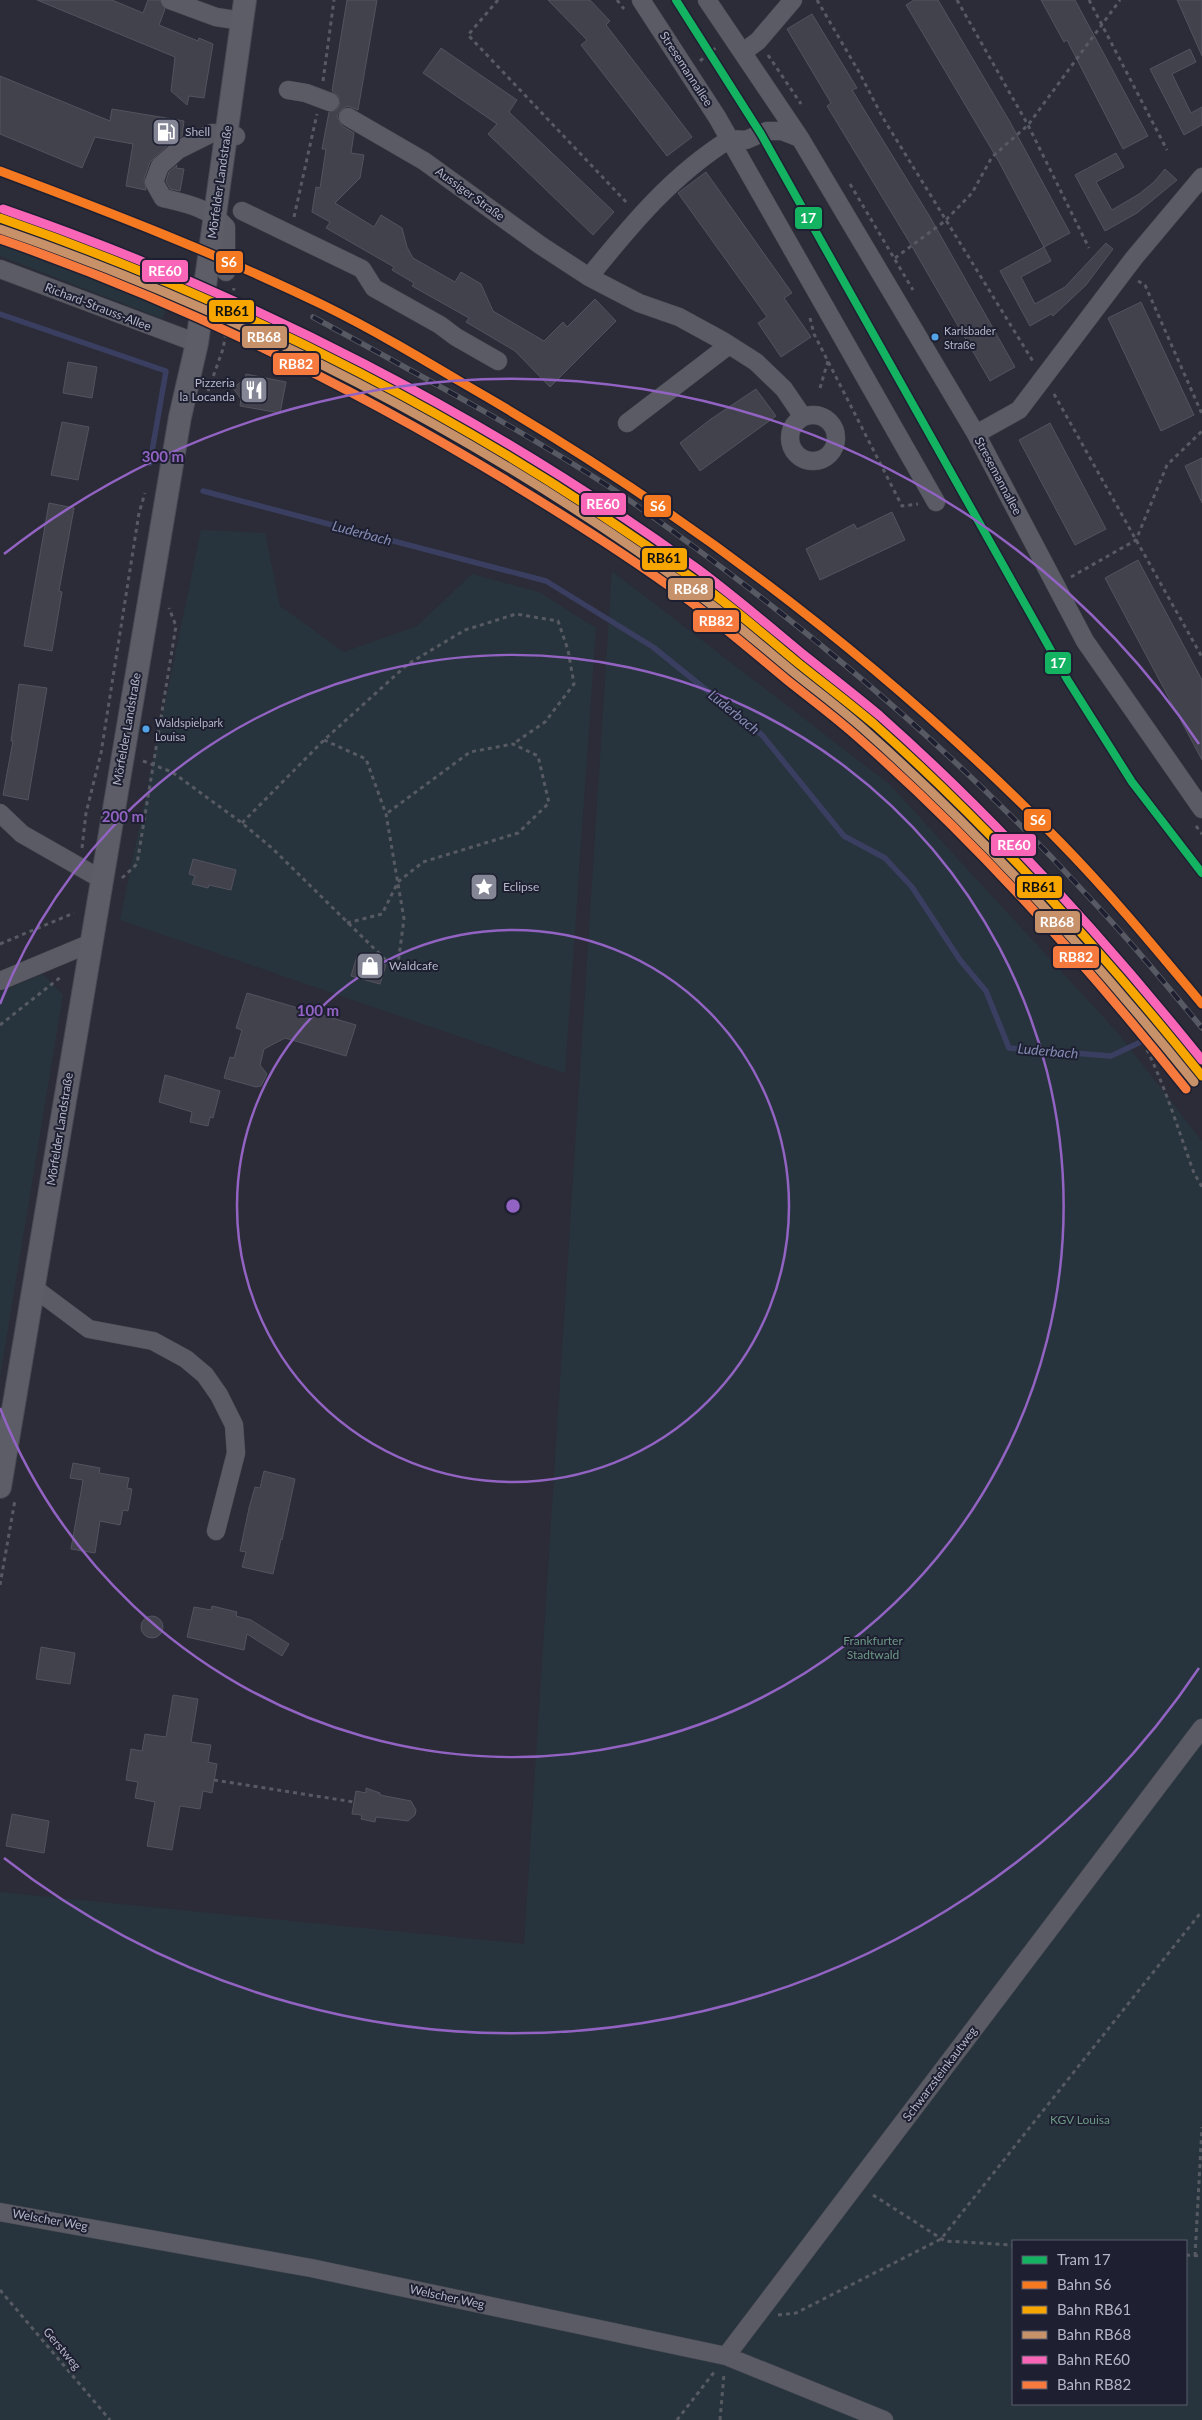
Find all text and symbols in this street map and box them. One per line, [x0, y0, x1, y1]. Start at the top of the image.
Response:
street label: Stresemannallee [657, 29, 716, 109]
fuel station icon: Shell [151, 117, 181, 147]
place label: Shell [185, 124, 210, 139]
street label: Mörfelder Landstraße [204, 124, 235, 239]
street label: Aussiger Straße [433, 164, 508, 224]
line badge: 17 [794, 206, 823, 230]
text: 17 [800, 209, 816, 226]
line badge: S6 [215, 250, 244, 274]
text: S6 [221, 253, 237, 270]
line badge: RE60 [141, 259, 189, 283]
text: RE60 [148, 262, 182, 279]
street label: Richard-Strauss-Allee [43, 279, 154, 334]
line badge: RB61 [208, 299, 255, 323]
text: RB61 [215, 302, 249, 319]
place label: Karlsbader Straße [944, 324, 996, 351]
line badge: RB68 [241, 325, 288, 349]
text: RB68 [247, 328, 281, 345]
marker: Karlsbader Straße [930, 332, 940, 342]
line badge: RB82 [272, 352, 320, 376]
text: RB82 [279, 355, 313, 372]
place label: Pizzeria la Locanda [180, 375, 235, 404]
restaurant icon: Pizzeria la Locanda [239, 375, 269, 405]
street label: Stresemannallee [972, 434, 1025, 517]
text: 300 m [142, 447, 184, 465]
line badge: RE60 [580, 492, 627, 516]
line badge: S6 [643, 494, 672, 518]
text: RE60 [586, 495, 620, 512]
text: S6 [650, 497, 666, 514]
water label: Luderbach [330, 516, 394, 549]
line badge: RB61 [641, 547, 688, 571]
text: RB61 [647, 549, 681, 566]
line badge: RB68 [667, 577, 714, 601]
text: RB68 [674, 580, 708, 597]
line badge: RB82 [692, 609, 740, 633]
text: RB82 [699, 612, 733, 629]
line badge: 17 [1044, 651, 1072, 675]
text: 17 [1050, 654, 1066, 671]
street label: Mörfelder Landstraße [109, 671, 144, 786]
water label: Luderbach [705, 686, 763, 737]
place label: Waldspielpark Louisa [155, 716, 224, 743]
marker: Waldspielpark Louisa [141, 724, 151, 734]
text: 200 m [102, 807, 144, 825]
line badge: S6 [1023, 808, 1052, 832]
text: S6 [1030, 811, 1046, 828]
line badge: RE60 [990, 833, 1037, 857]
text: RE60 [997, 836, 1031, 853]
place icon: Eclipse [469, 872, 499, 902]
line badge: RB61 [1016, 875, 1063, 899]
text: RB61 [1022, 878, 1056, 895]
place label: Eclipse [503, 879, 539, 894]
line badge: RB68 [1034, 910, 1081, 934]
text: RB68 [1040, 913, 1074, 930]
line badge: RB82 [1052, 945, 1100, 969]
text: RB82 [1059, 948, 1093, 965]
shop icon: Waldcafe [355, 951, 385, 981]
place label: Waldcafe [389, 958, 438, 973]
text: 100 m [297, 1001, 339, 1019]
water label: Luderbach [1017, 1039, 1079, 1062]
street label: Mörfelder Landstraße [43, 1071, 76, 1186]
centre of rings [504, 1197, 522, 1215]
park label: Frankfurter Stadtwald [843, 1633, 903, 1662]
street label: Schwarzsteinkautweg [899, 2024, 980, 2124]
park label: KGV Louisa [1050, 2112, 1110, 2127]
street label: Welscher Weg [11, 2206, 89, 2234]
legend [1012, 2240, 1187, 2405]
text: Tram 17 [1057, 2250, 1111, 2268]
text: Bahn S6 [1057, 2275, 1112, 2293]
street label: Welscher Weg [408, 2281, 486, 2312]
text: Bahn RB61 [1057, 2300, 1131, 2318]
street label: Gerstweg [40, 2324, 84, 2373]
text: Bahn RB68 [1057, 2325, 1131, 2343]
text: Bahn RE60 [1057, 2350, 1130, 2368]
text: Bahn RB82 [1057, 2375, 1131, 2393]

